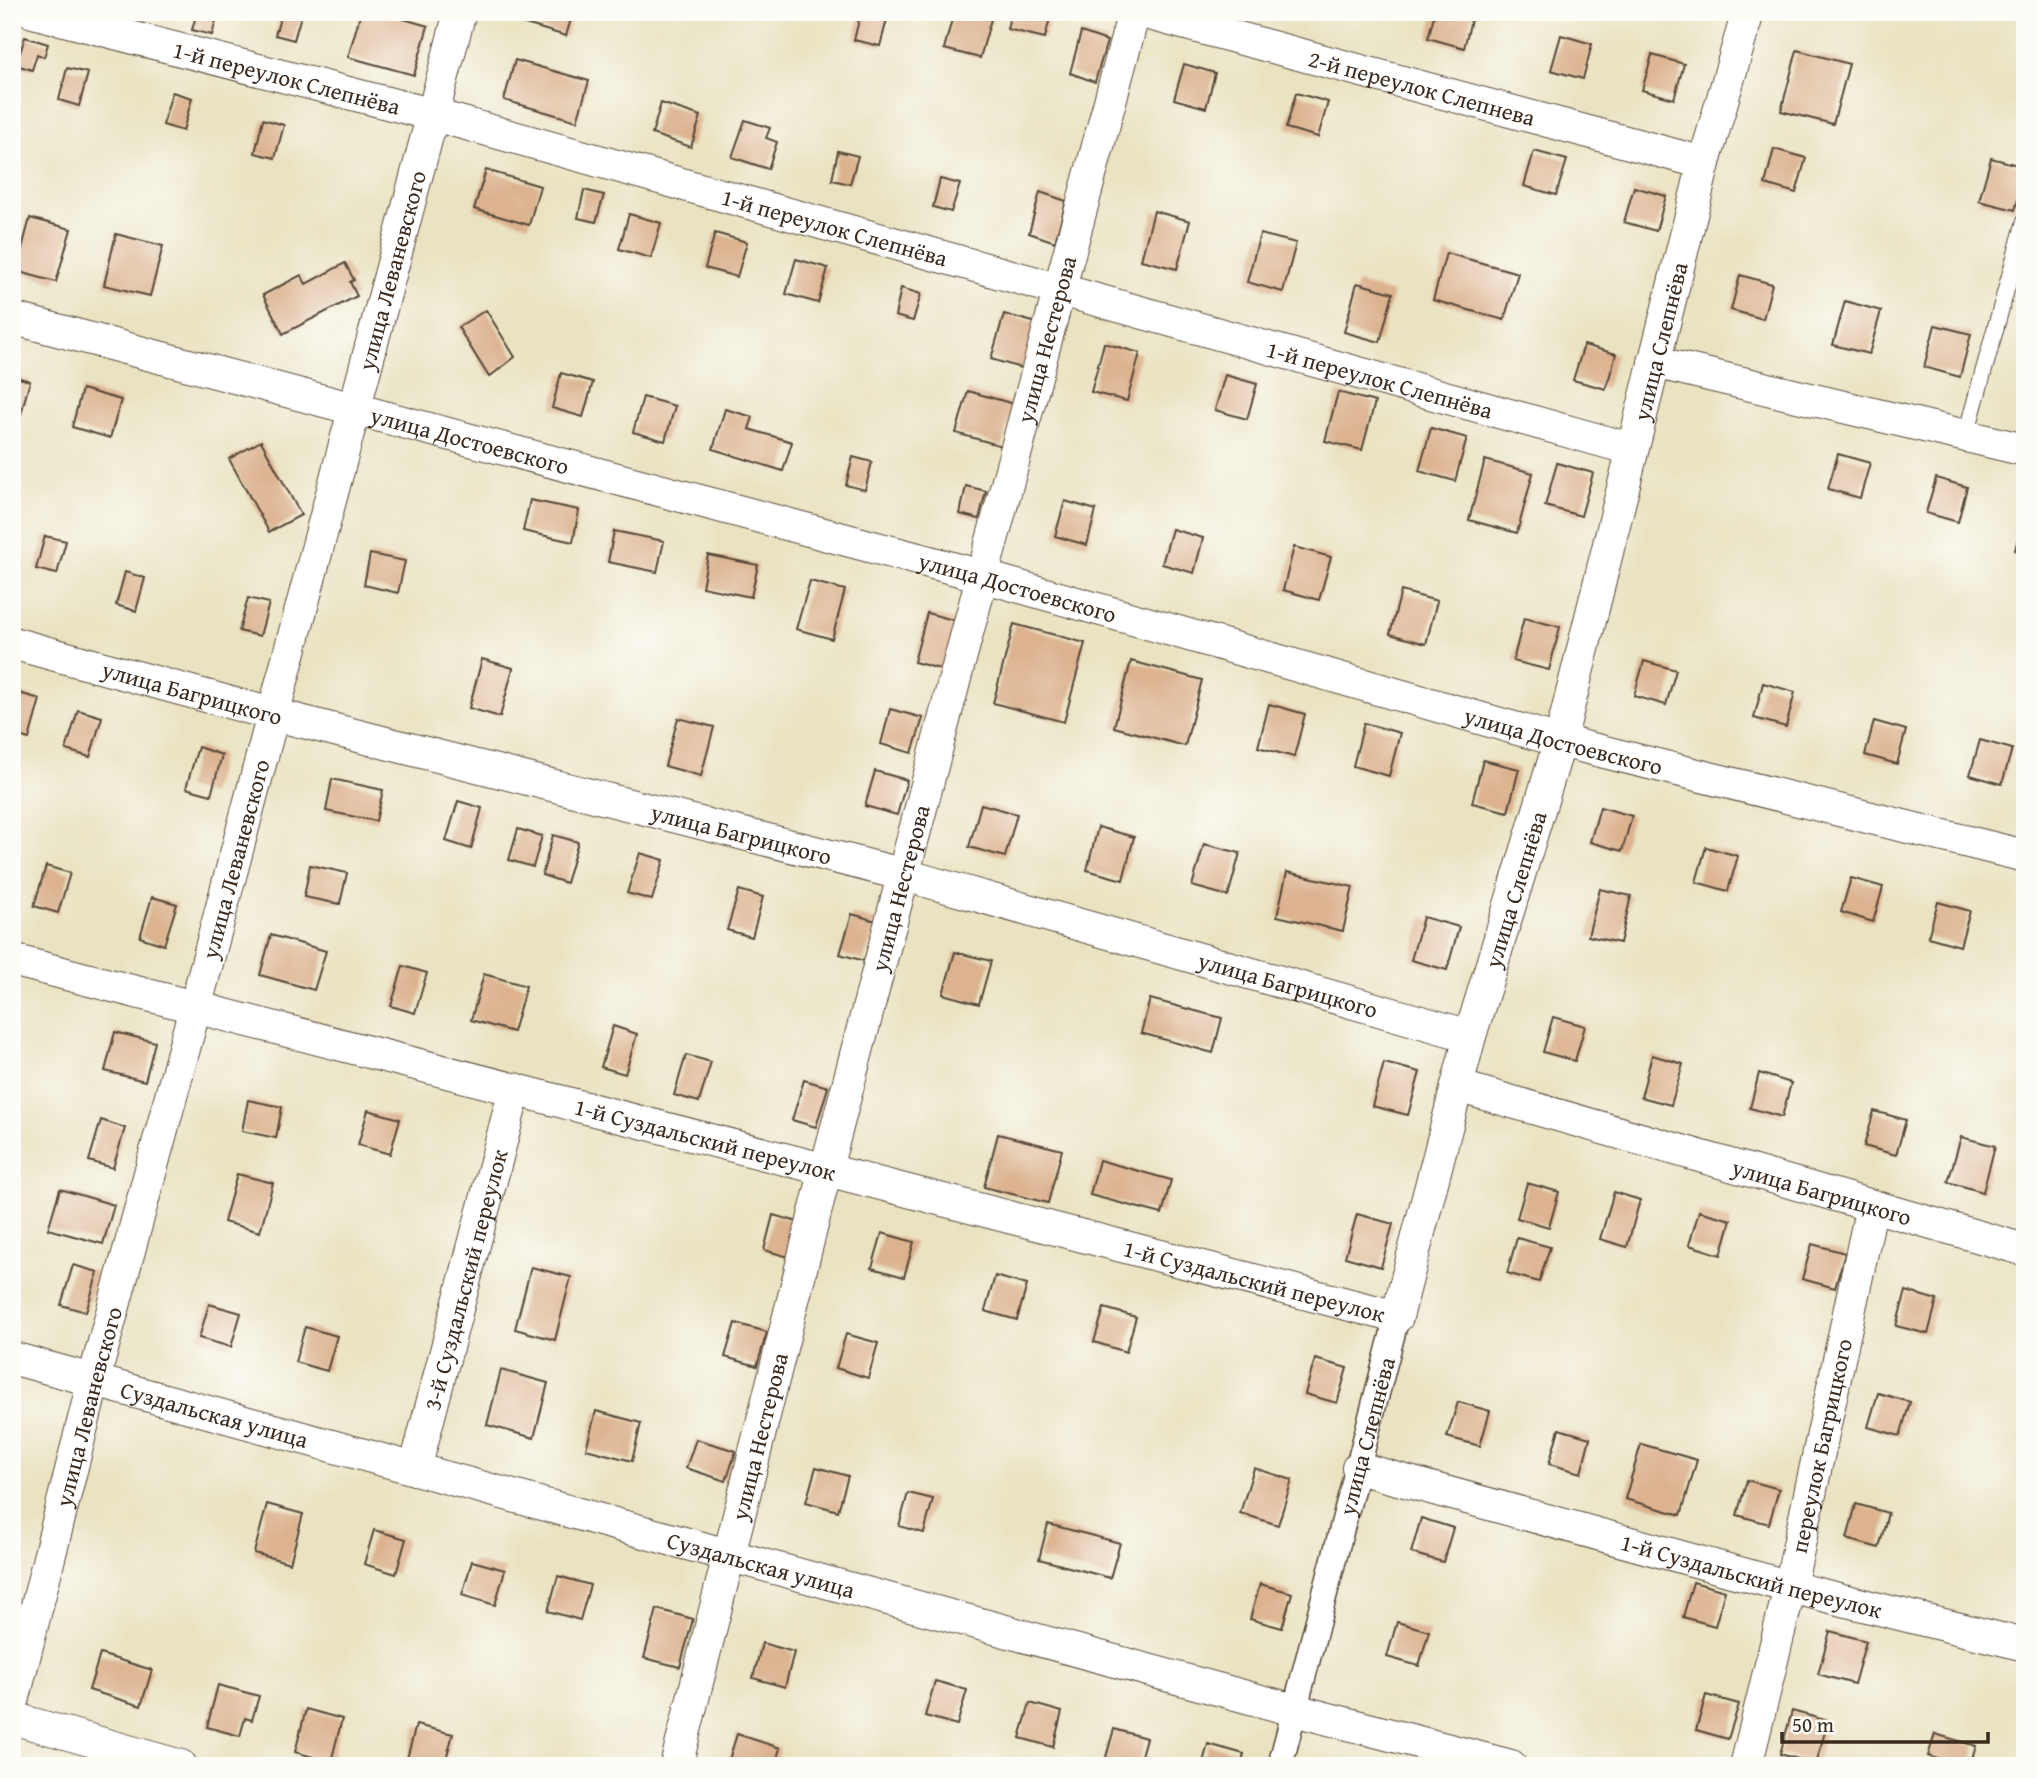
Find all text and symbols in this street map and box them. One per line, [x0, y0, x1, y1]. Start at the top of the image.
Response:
street label: 1-й переулок Слепнёва [170, 32, 404, 122]
street label: 2-й переулок Слепнева [1305, 41, 1539, 133]
street label: улица Леваневского [349, 167, 434, 375]
street label: 1-й переулок Слепнёва [718, 180, 952, 274]
street label: улица Нестерова [1007, 252, 1084, 427]
street label: улица Слепнёва [1624, 258, 1695, 425]
street label: 1-й переулок Слепнёва [1263, 332, 1497, 426]
street label: улица Достоевского [366, 397, 573, 482]
street label: улица Достоевского [914, 543, 1121, 630]
street label: улица Багрицкого [98, 652, 286, 733]
street label: улица Достоевского [1459, 698, 1666, 782]
street label: улица Леваневского [192, 755, 277, 963]
street label: улица Багрицкого [647, 794, 835, 872]
street label: улица Нестерова [861, 801, 937, 976]
street label: улица Слепнёва [1475, 807, 1554, 973]
street label: улица Багрицкого [1193, 943, 1382, 1025]
street label: 1-й Суздальский переулок [571, 1089, 840, 1188]
street label: 3-й Суздальский переулок [415, 1145, 515, 1414]
street label: улица Багрицкого [1727, 1150, 1916, 1233]
street label: 1-й Суздальский переулок [1120, 1231, 1389, 1330]
street label: улица Леваневского [46, 1303, 130, 1511]
street label: переулок Багрицкого [1781, 1335, 1860, 1556]
street label: улица Нестерова [722, 1349, 795, 1525]
street label: улица Слепнёва [1329, 1353, 1402, 1520]
street label: Суздальская улица [117, 1372, 312, 1455]
street label: Суздальская улица [664, 1523, 859, 1606]
street label: 1-й Суздальский переулок [1617, 1525, 1886, 1626]
scale bar [1782, 1701, 1988, 1745]
text: 50 m [1792, 1709, 1834, 1740]

